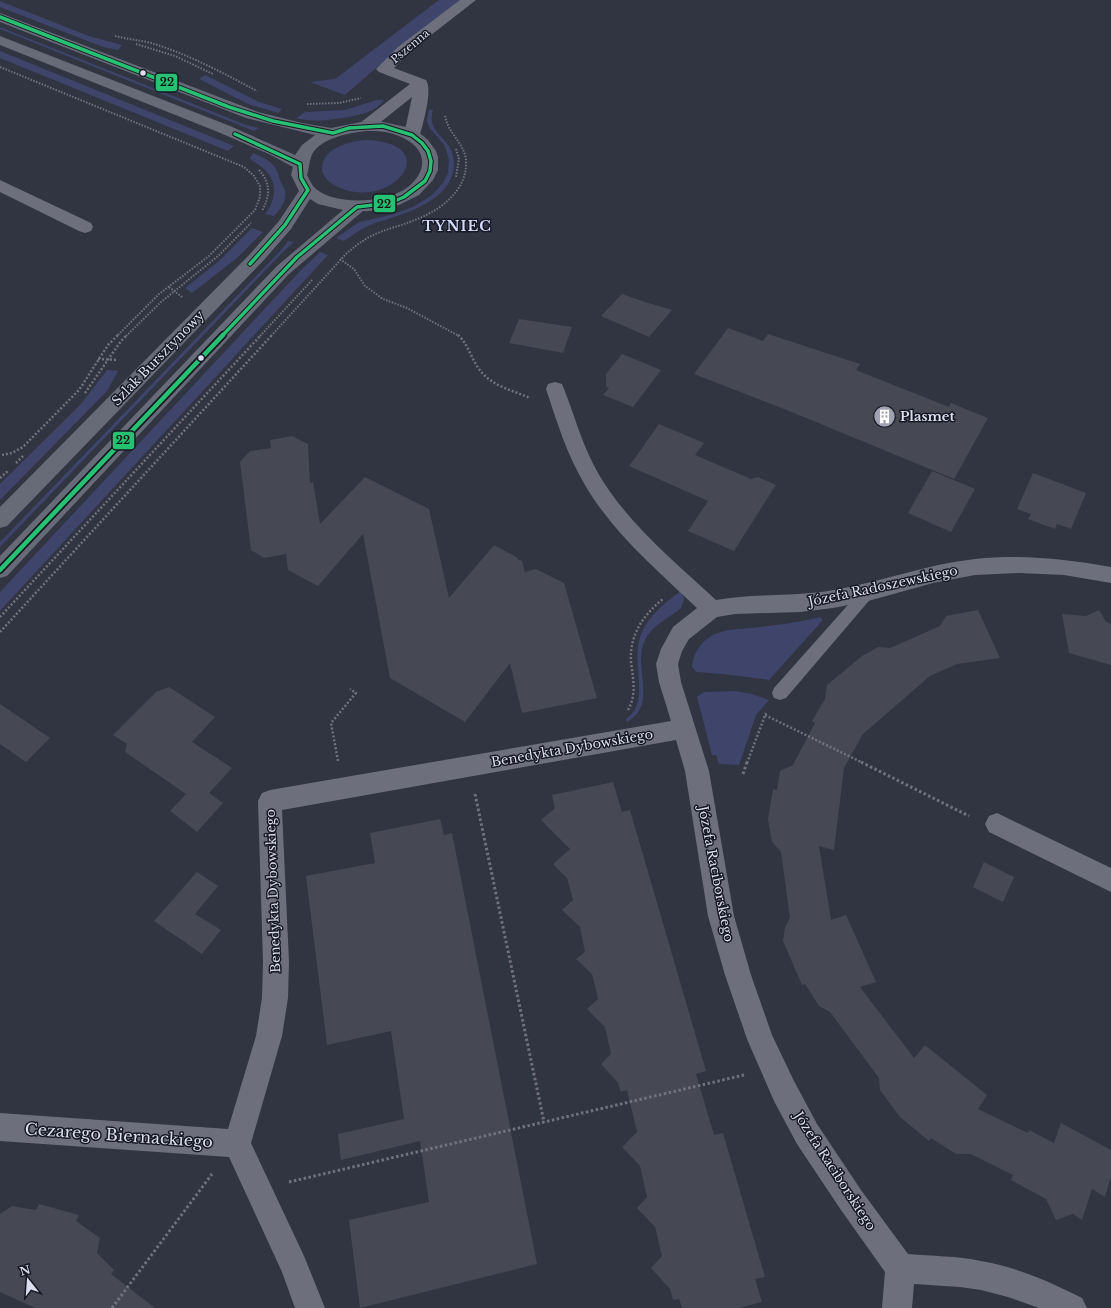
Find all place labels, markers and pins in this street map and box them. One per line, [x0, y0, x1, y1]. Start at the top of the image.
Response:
unlabelled marker [138, 68, 148, 78]
unlabelled marker [196, 353, 206, 363]
building icon: Plasmet [872, 403, 898, 429]
place label: Plasmet [900, 408, 954, 425]

